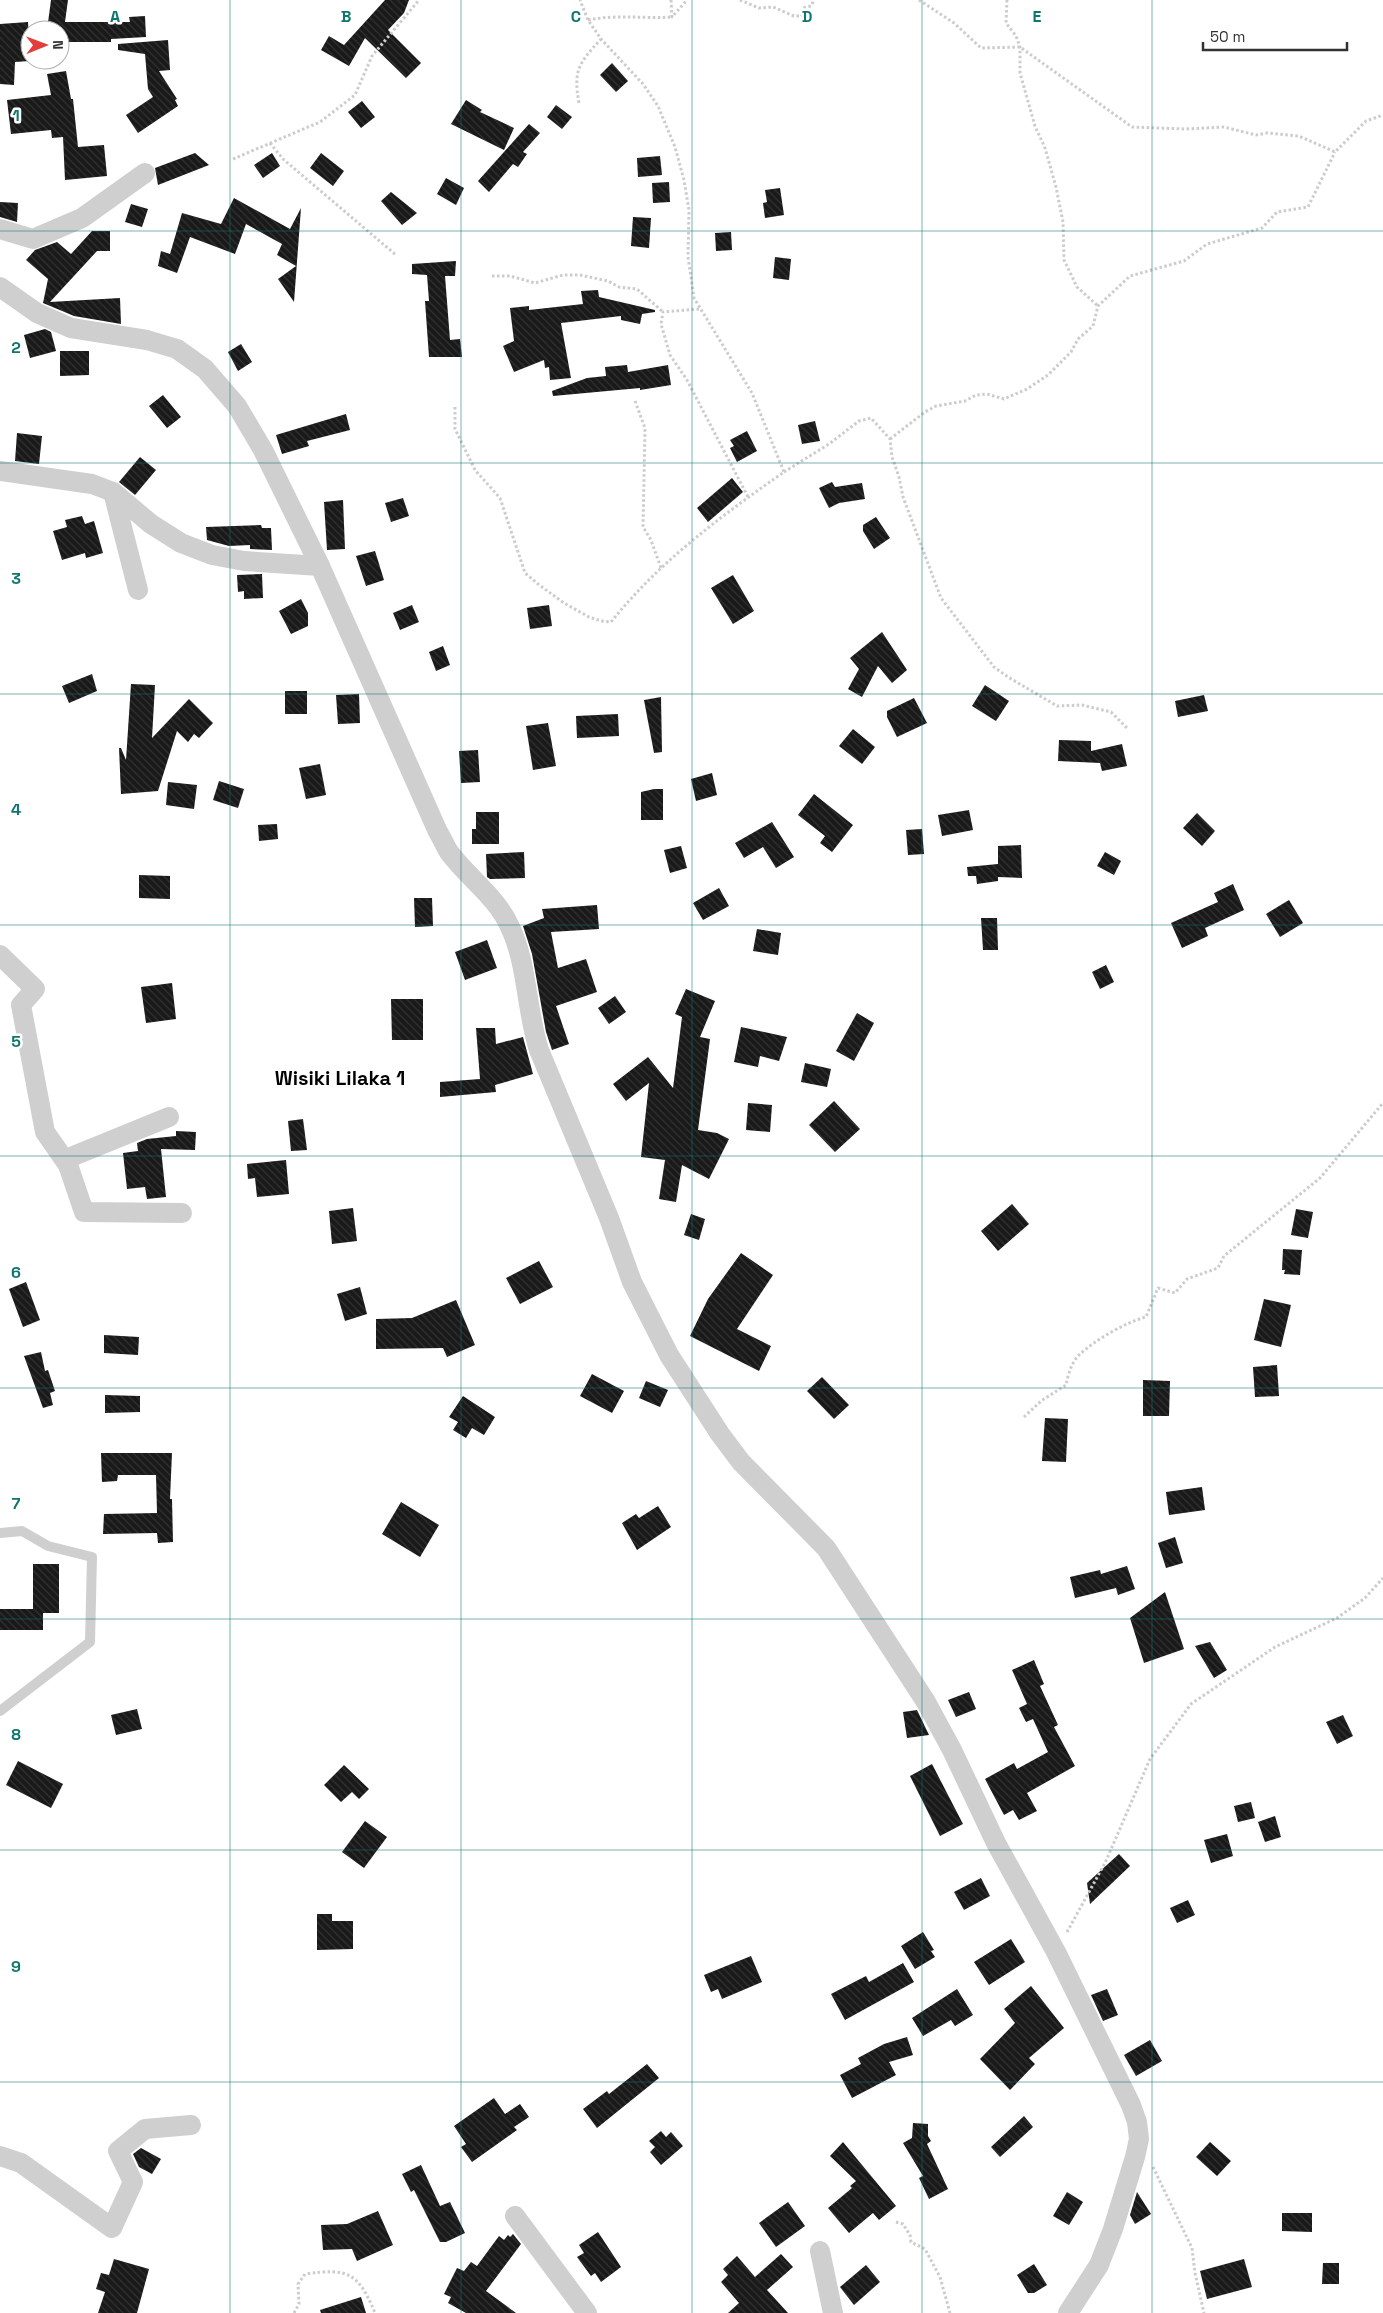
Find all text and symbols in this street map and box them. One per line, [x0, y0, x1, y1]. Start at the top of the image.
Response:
text: A [110, 6, 120, 27]
text: B [341, 6, 351, 27]
text: C [571, 6, 581, 27]
text: D [802, 6, 812, 27]
text: E [1033, 6, 1042, 27]
north arrow [20, 20, 70, 70]
scale bar [1203, 20, 1347, 52]
text: 50 m [1210, 27, 1245, 46]
text: N [49, 40, 67, 50]
text: 1 [12, 105, 20, 126]
text: 2 [11, 337, 21, 358]
text: 3 [11, 568, 21, 589]
text: 4 [11, 799, 21, 820]
text: 5 [11, 1031, 21, 1052]
district label: Wisiki Lilaka 1 [275, 1065, 405, 1091]
text: 6 [11, 1262, 21, 1283]
text: 7 [12, 1493, 21, 1514]
text: 8 [11, 1724, 21, 1745]
text: 9 [11, 1956, 21, 1977]

